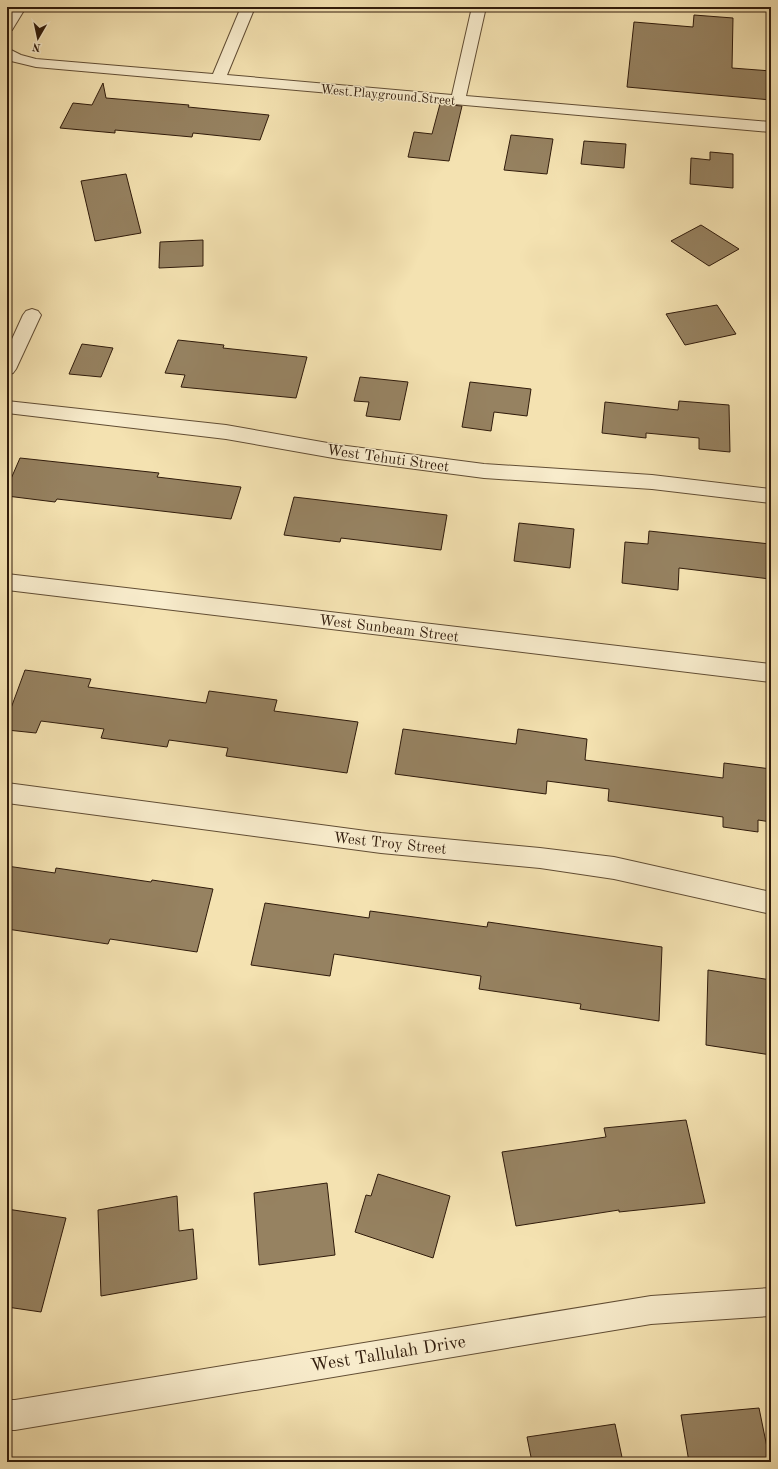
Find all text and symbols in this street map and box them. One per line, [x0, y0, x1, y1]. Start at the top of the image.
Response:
north arrow [18, 18, 58, 58]
text: N [31, 40, 42, 52]
street label: West Playground Street [320, 83, 456, 108]
street label: West Tehuti Street [326, 443, 450, 476]
street label: West Sunbeam Street [318, 613, 460, 646]
street label: West Troy Street [333, 831, 447, 858]
street label: West Tallulah Drive [309, 1333, 467, 1375]

